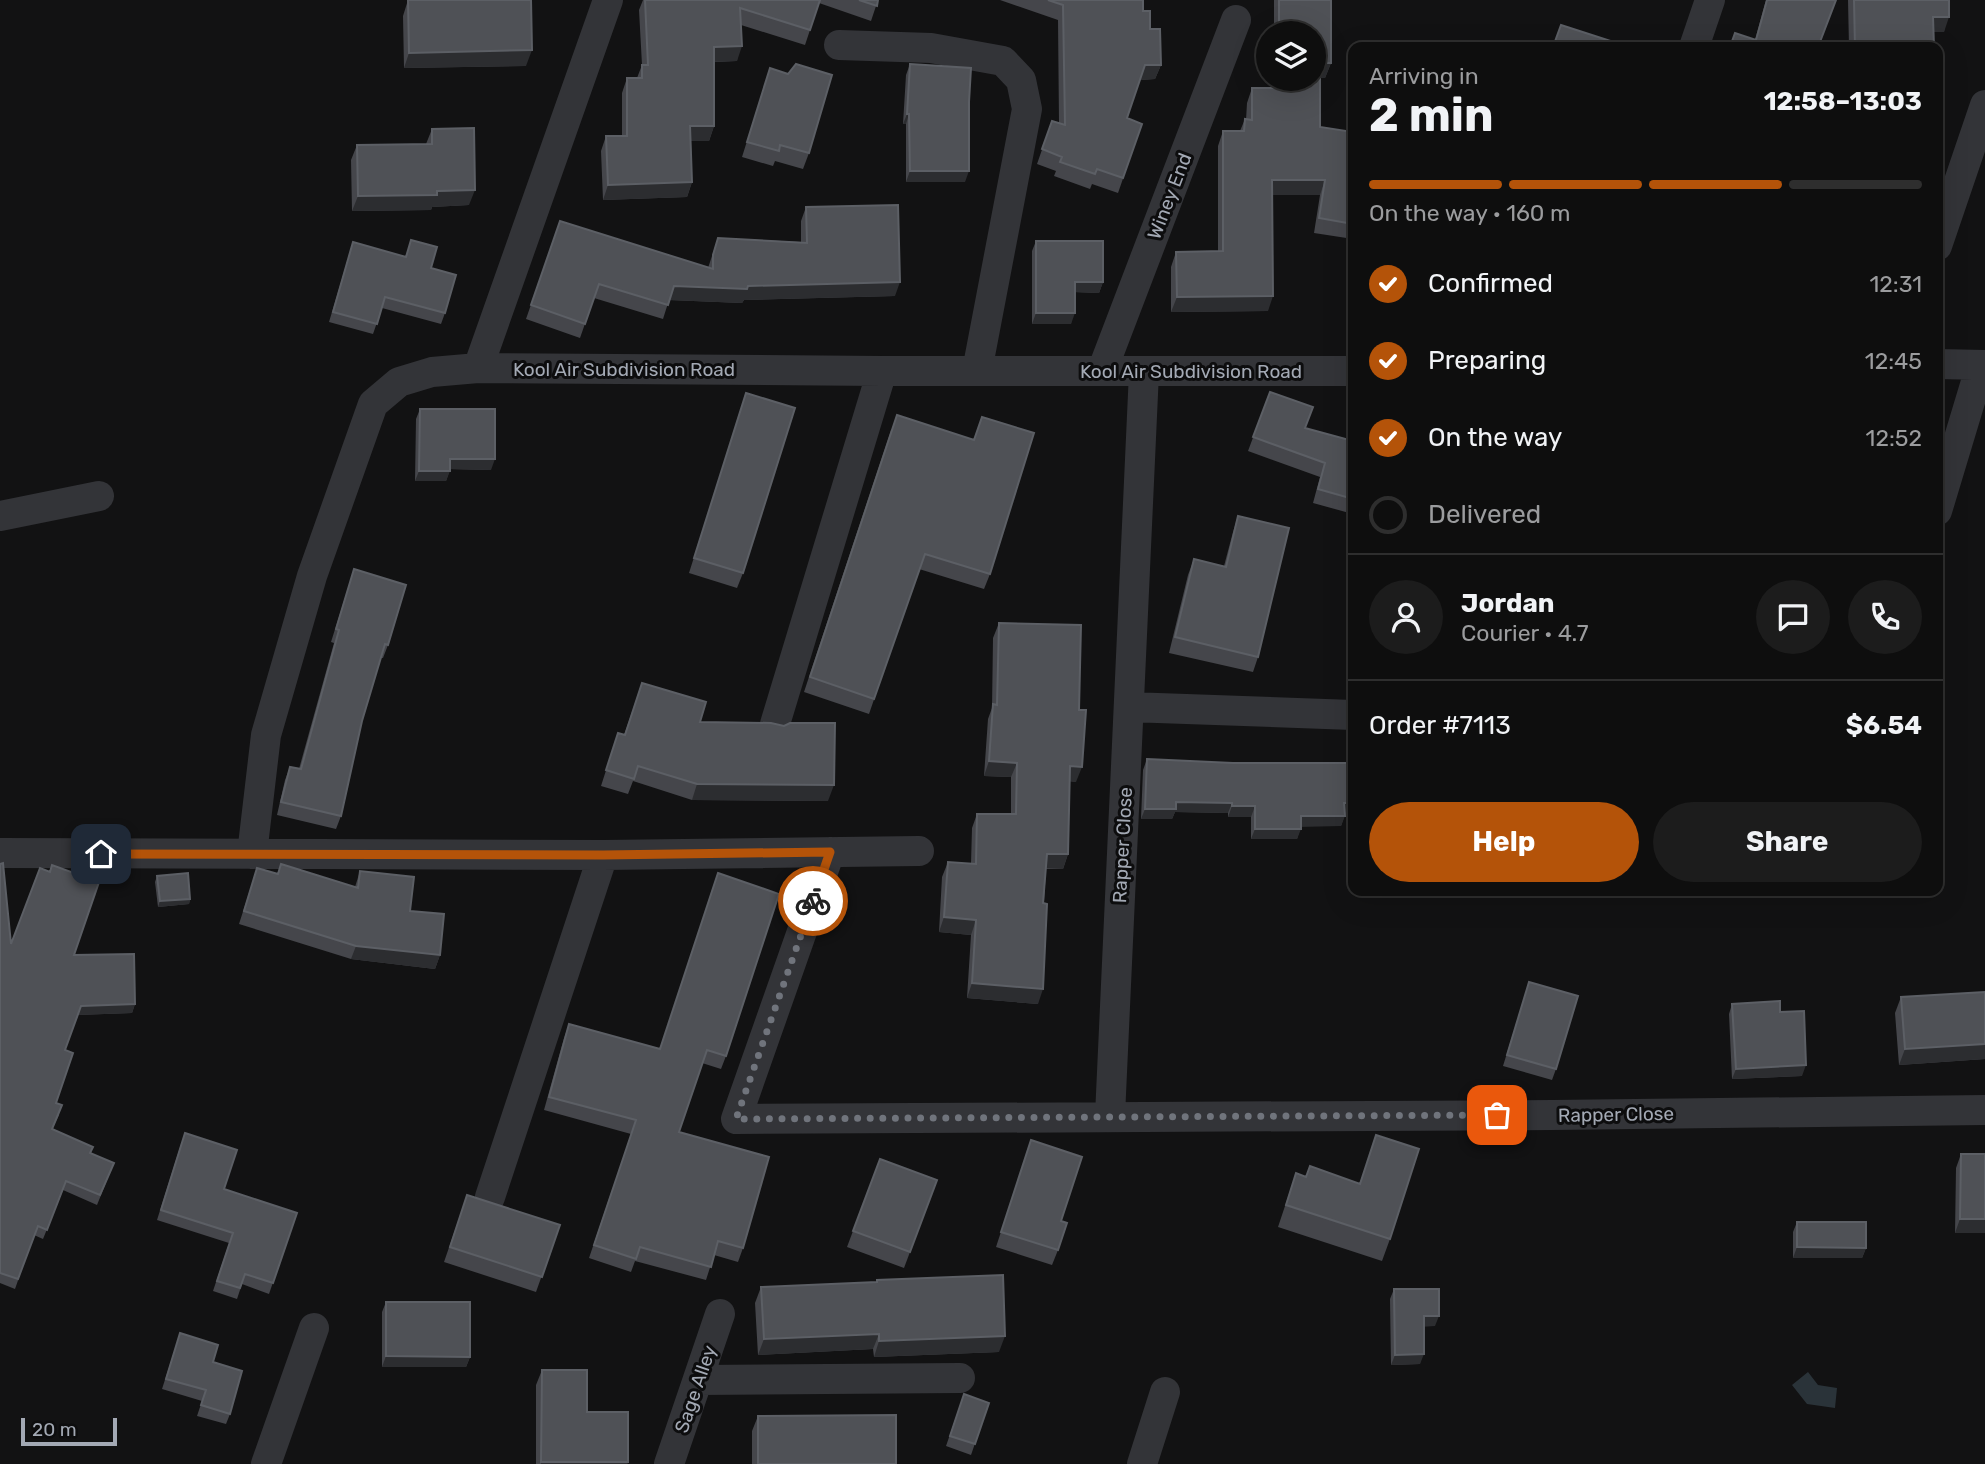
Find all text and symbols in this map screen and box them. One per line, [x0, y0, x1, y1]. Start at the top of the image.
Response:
map controls [1256, 21, 1326, 91]
button: layers [1256, 21, 1326, 91]
text: Arriving in [1369, 62, 1479, 90]
text: 12:58–13:03 [1764, 86, 1922, 117]
text: 2 min [1369, 88, 1494, 143]
street label: Winey End [1143, 150, 1196, 243]
text: On the way · 160 m [1369, 199, 1571, 227]
icon: check [1369, 265, 1407, 303]
text: Confirmed [1428, 268, 1553, 299]
text: 12:31 [1870, 270, 1922, 298]
icon: check [1369, 342, 1407, 380]
text: Preparing [1428, 345, 1546, 376]
text: 12:45 [1865, 347, 1922, 375]
street label: Kool Air Subdivision Road [513, 358, 735, 381]
street label: Kool Air Subdivision Road [1080, 360, 1302, 383]
icon: check [1369, 419, 1407, 457]
text: On the way [1428, 422, 1562, 453]
text: 12:52 [1866, 424, 1922, 452]
text: Delivered [1428, 499, 1541, 530]
button: person [1369, 580, 1443, 654]
button: chat [1756, 580, 1830, 654]
button: phone [1848, 580, 1922, 654]
text: Jordan [1461, 588, 1554, 619]
text: Courier · 4.7 [1461, 619, 1588, 647]
text: Order #7113 [1369, 710, 1511, 741]
text: $6.54 [1846, 710, 1922, 741]
street label: Rapper Close [1108, 786, 1137, 904]
button: Help [1369, 802, 1639, 882]
button: Share [1653, 802, 1922, 882]
pin [71, 824, 131, 884]
icon: home [82, 835, 120, 873]
courier [778, 866, 848, 936]
icon: bike [794, 882, 832, 920]
pin [1467, 1085, 1527, 1145]
icon: bag [1478, 1096, 1516, 1134]
street label: Rapper Close [1558, 1102, 1674, 1127]
street label: Sage Alley [670, 1342, 721, 1436]
scale bar [21, 1415, 117, 1447]
text: 20 m [32, 1418, 77, 1441]

